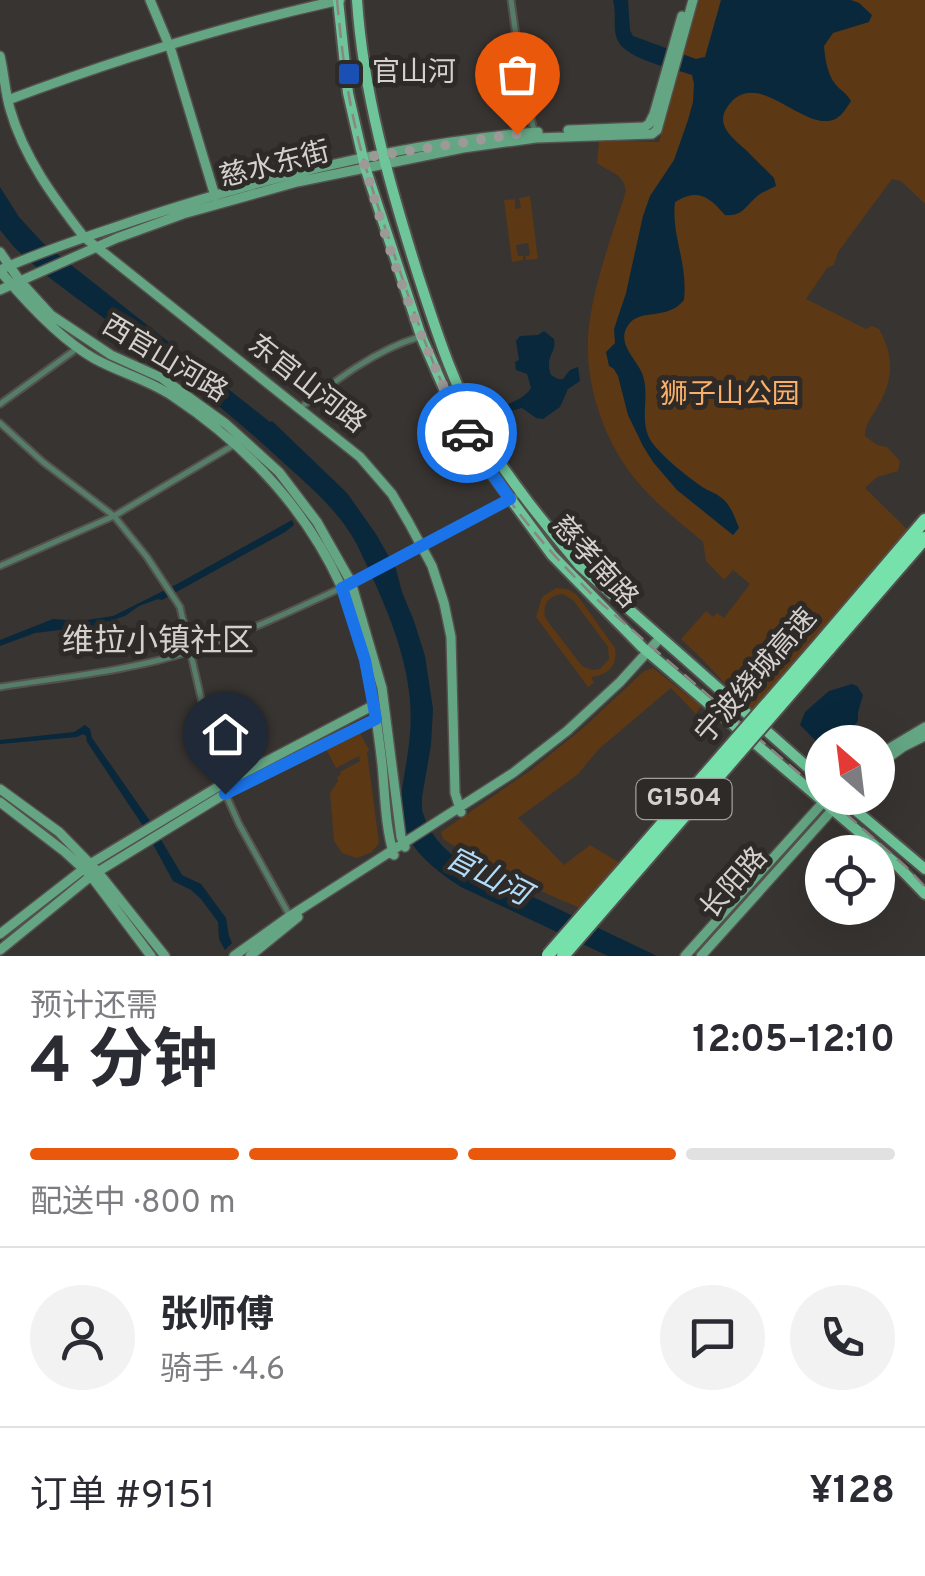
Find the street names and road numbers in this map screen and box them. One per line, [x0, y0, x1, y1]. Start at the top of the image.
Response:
street label: 慈水东街 [216, 135, 334, 197]
street label: 西官山河路 [95, 309, 233, 411]
street label: 东官山河路 [240, 328, 372, 442]
street label: 慈孝南路 [543, 509, 645, 617]
street label: 宁波绕城高速 [688, 602, 826, 752]
road number: G1504 [636, 779, 732, 819]
street label: 长阳路 [694, 841, 776, 927]

